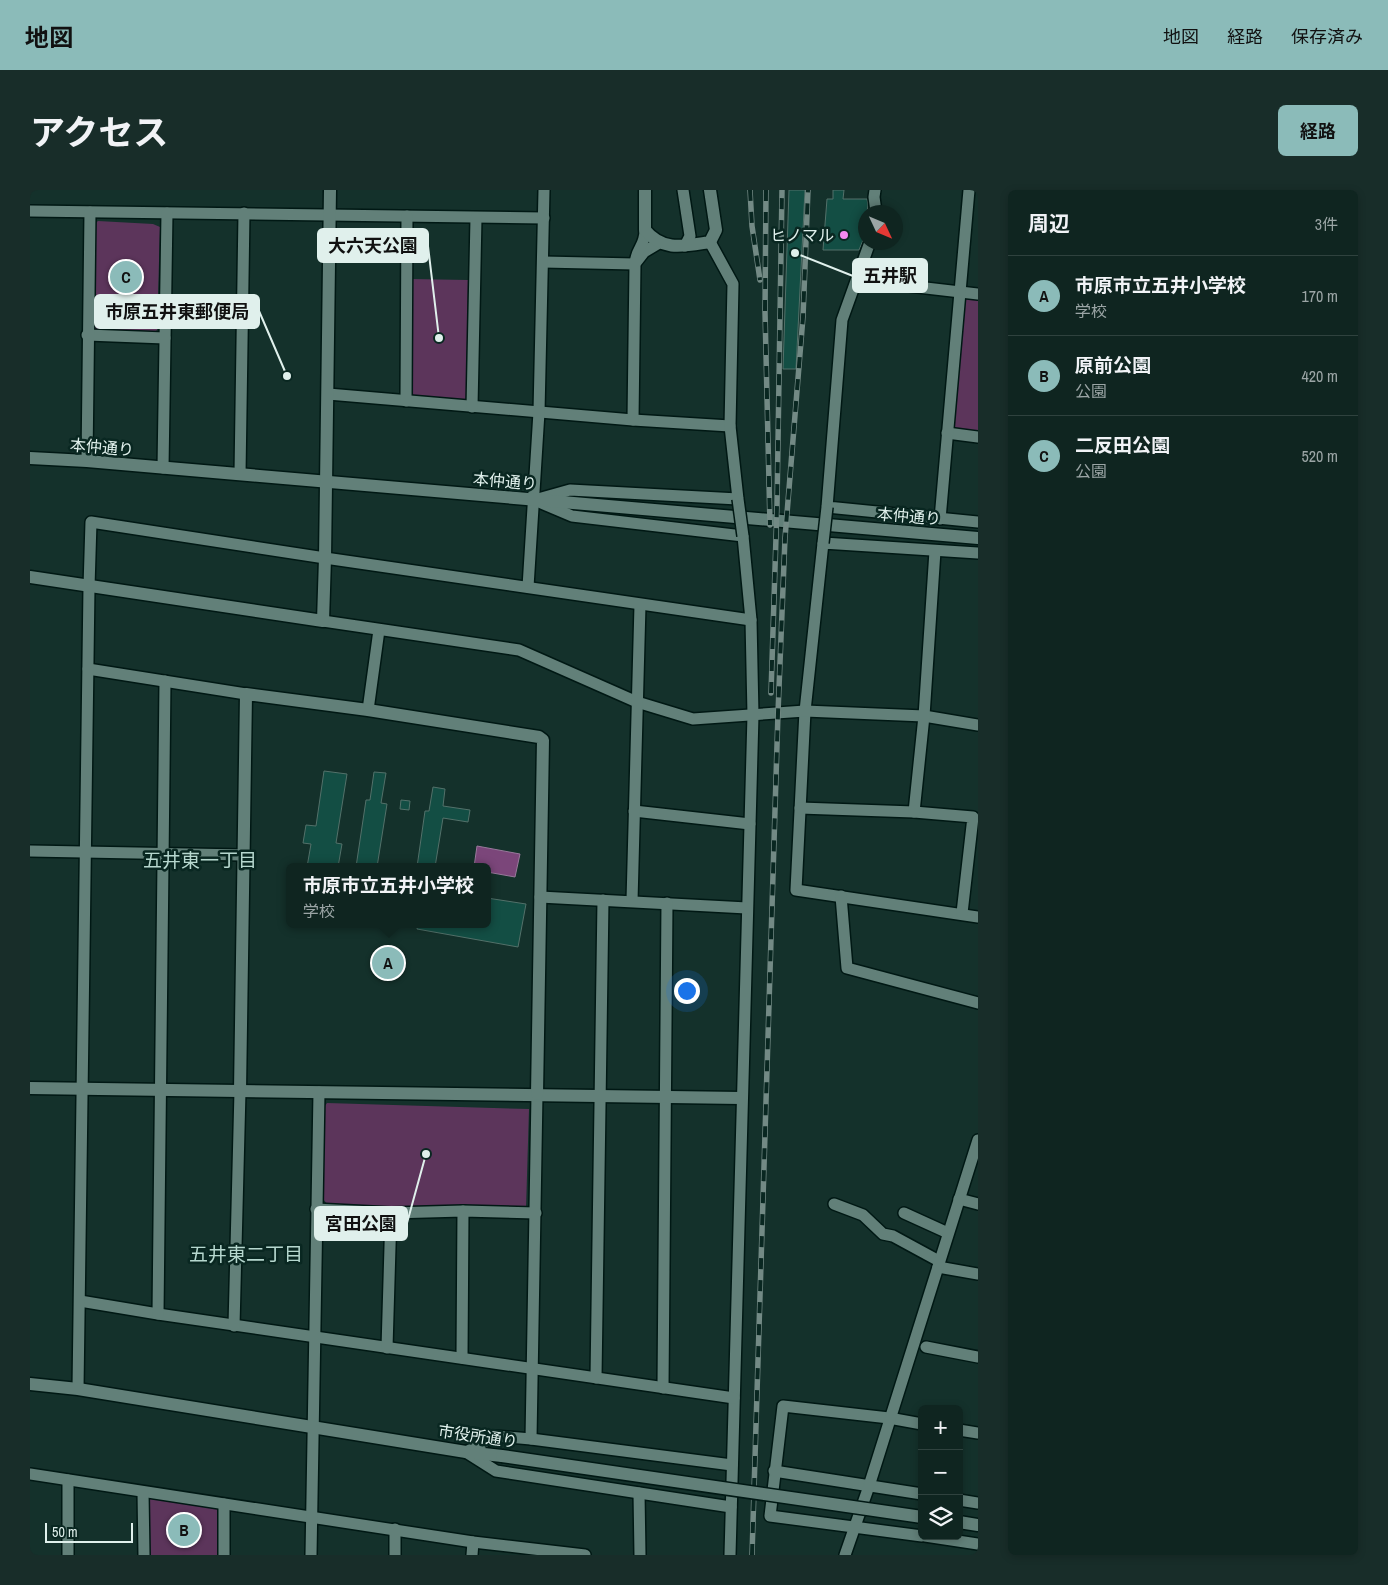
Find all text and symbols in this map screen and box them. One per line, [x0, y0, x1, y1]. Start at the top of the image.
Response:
text: 地図 [25, 21, 73, 53]
text: 地図 [1163, 24, 1199, 49]
text: 経路 [1227, 24, 1263, 49]
text: 保存済み [1291, 24, 1363, 49]
button: 経路 [1278, 105, 1358, 156]
text: アクセス [30, 109, 168, 156]
north arrow [858, 205, 903, 250]
text: 周辺 [1028, 209, 1070, 238]
text: 3件 [1315, 213, 1338, 235]
place label: ヒノマル [770, 224, 834, 246]
callout: 大六天公園 [318, 229, 428, 262]
marker: ヒノマル [838, 229, 850, 241]
text: 大六天公園 [328, 233, 418, 258]
pin: C [110, 258, 142, 296]
callout: 五井駅 [853, 259, 927, 292]
text: 五井駅 [863, 263, 917, 288]
text: 市原市立五井小学校 [1075, 272, 1246, 298]
text: A [1039, 285, 1049, 307]
text: 170 m [1302, 285, 1338, 307]
callout: 市原五井東郵便局 [95, 295, 259, 328]
text: 市原五井東郵便局 [105, 299, 249, 324]
text: 学校 [1075, 300, 1107, 322]
text: 原前公園 [1075, 352, 1151, 378]
text: B [1039, 365, 1049, 387]
text: 420 m [1302, 365, 1338, 387]
text: 公園 [1075, 380, 1107, 402]
text: 二反田公園 [1075, 432, 1170, 458]
street label: 本仲通り [69, 433, 135, 461]
text: C [1039, 445, 1049, 467]
text: 520 m [1302, 445, 1338, 467]
text: 公園 [1075, 460, 1107, 482]
street label: 本仲通り [472, 467, 538, 495]
street label: 本仲通り [876, 502, 942, 530]
district label: 五井東一丁目 [143, 847, 257, 873]
popup [286, 863, 491, 928]
text: 市原市立五井小学校 [303, 872, 474, 898]
text: 学校 [303, 900, 335, 922]
pin: A [372, 944, 404, 982]
your location [674, 978, 700, 1004]
callout: 宮田公園 [315, 1207, 407, 1240]
text: 宮田公園 [325, 1211, 397, 1236]
district label: 五井東二丁目 [189, 1241, 303, 1267]
map controls [918, 1405, 963, 1540]
button: + [918, 1405, 963, 1450]
street label: 市役所通り [437, 1420, 519, 1452]
button: − [918, 1450, 963, 1495]
button: layers [918, 1495, 963, 1540]
pin: B [168, 1511, 200, 1549]
scale bar [45, 1520, 132, 1543]
text: 50 m [52, 1523, 78, 1541]

